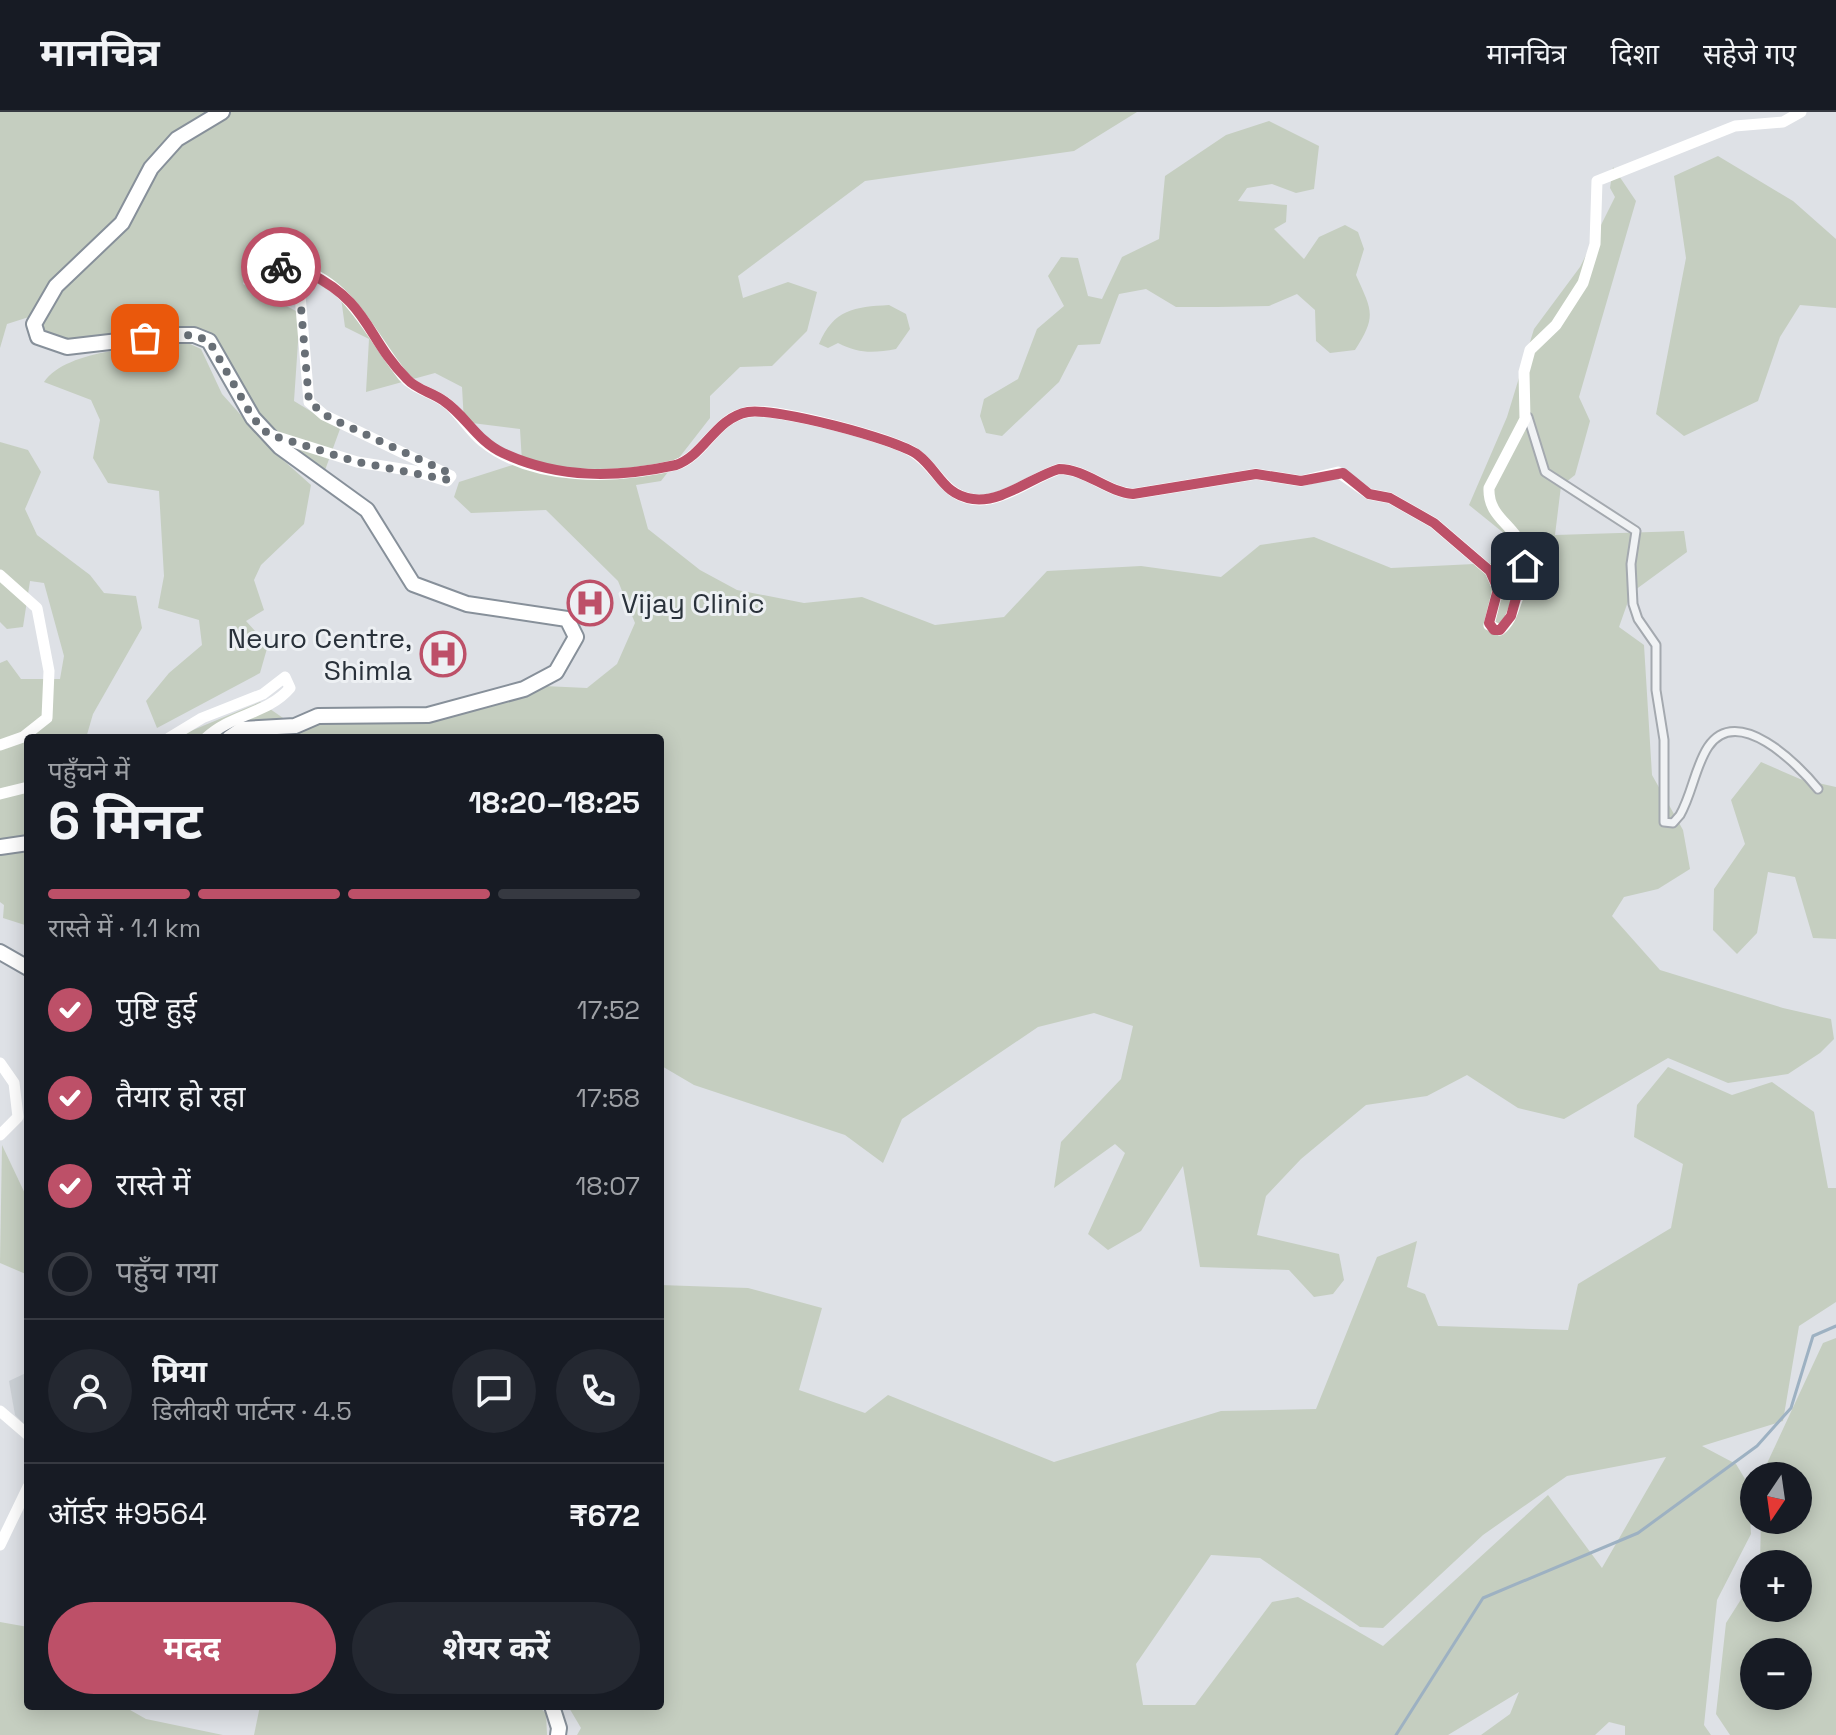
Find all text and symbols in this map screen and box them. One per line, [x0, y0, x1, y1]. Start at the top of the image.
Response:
text: मानचित्र [40, 29, 160, 77]
text: मानचित्र [1487, 36, 1567, 72]
text: दिशा [1611, 36, 1659, 72]
text: सहेजे गए [1703, 36, 1796, 72]
courier [241, 227, 321, 307]
icon: bike [259, 245, 303, 289]
pin [111, 304, 179, 372]
icon: bag [123, 316, 167, 360]
pin [1491, 532, 1559, 600]
icon: home [1503, 544, 1547, 588]
hospital icon: Vijay Clinic [566, 579, 614, 627]
place label: Vijay Clinic [621, 585, 765, 621]
place label: Neuro Centre, Shimla [227, 620, 412, 688]
hospital icon: Neuro Centre, Shimla [419, 630, 467, 678]
text: पहुँचने में [48, 754, 130, 788]
text: 18:20–18:25 [468, 783, 640, 822]
text: 6 मिनट [48, 788, 203, 854]
text: रास्ते में · 1.1 km [48, 911, 201, 945]
icon: check [48, 988, 92, 1032]
text: पुष्टि हुई [116, 989, 197, 1028]
text: 17:52 [577, 993, 640, 1027]
icon: check [48, 1076, 92, 1120]
text: तैयार हो रहा [116, 1077, 246, 1116]
text: 17:58 [576, 1081, 640, 1115]
icon: check [48, 1164, 92, 1208]
text: रास्ते में [116, 1165, 190, 1204]
text: 18:07 [575, 1169, 640, 1203]
text: पहुँच गया [116, 1253, 218, 1292]
button: person [48, 1349, 132, 1433]
button: chat [452, 1349, 536, 1433]
button: phone [556, 1349, 640, 1433]
text: प्रिया [152, 1352, 207, 1391]
text: डिलीवरी पार्टनर · 4.5 [152, 1394, 352, 1428]
north arrow [1740, 1462, 1812, 1534]
map controls [1740, 1462, 1812, 1710]
text: ऑर्डर #9564 [48, 1494, 207, 1533]
text: ₹672 [569, 1496, 640, 1535]
button: + [1740, 1550, 1812, 1622]
button: मदद [48, 1602, 336, 1694]
button: शेयर करें [352, 1602, 640, 1694]
button: − [1740, 1638, 1812, 1710]

